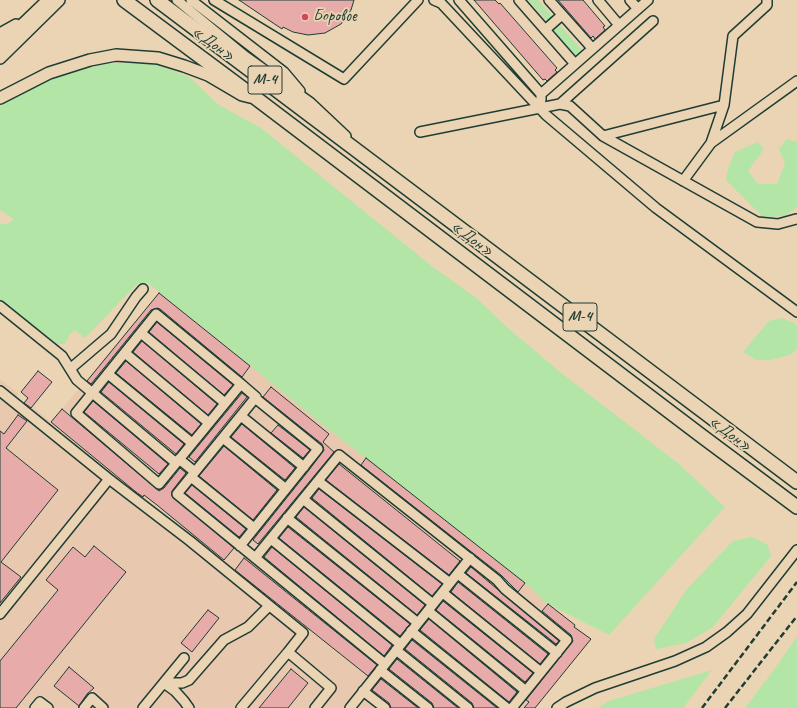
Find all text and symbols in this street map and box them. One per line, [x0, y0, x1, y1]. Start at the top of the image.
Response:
place label: Боровое [313, 7, 357, 27]
marker: Боровое [300, 12, 310, 22]
street label: «Дон» [187, 22, 239, 66]
road number: М-4 [248, 66, 282, 94]
street label: «Дон» [447, 216, 497, 262]
road number: М-4 [563, 303, 597, 331]
street label: «Дон» [705, 411, 755, 457]

